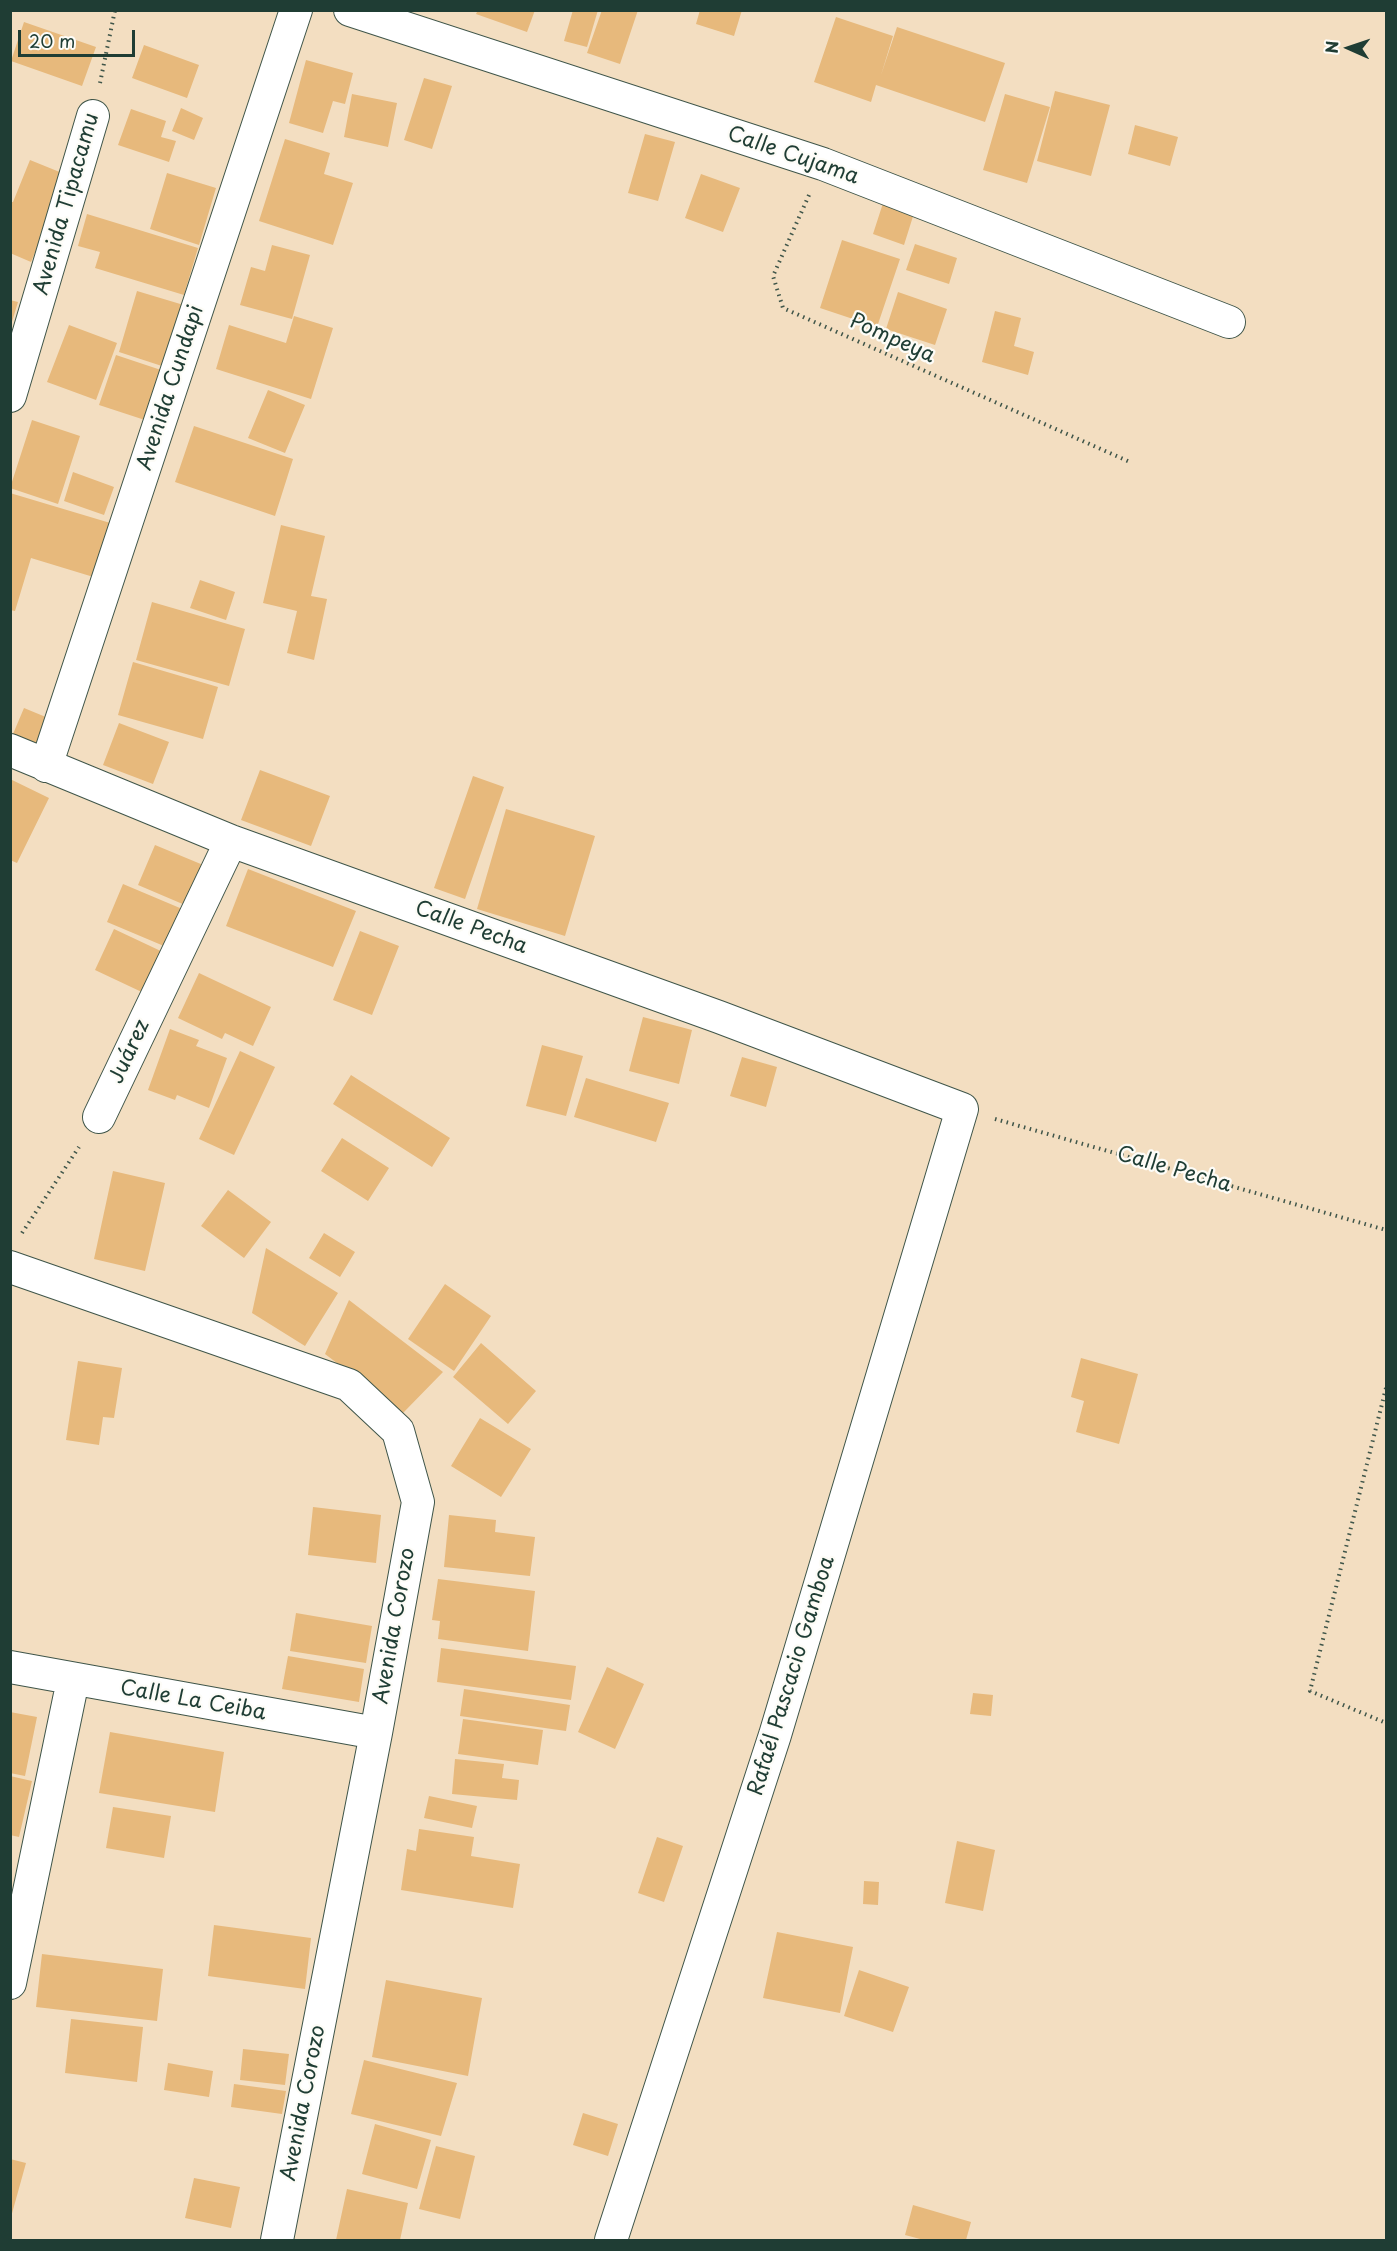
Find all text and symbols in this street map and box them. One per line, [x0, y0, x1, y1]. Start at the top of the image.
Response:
scale bar [21, 18, 138, 56]
north arrow [1319, 18, 1379, 78]
text: 20 m [29, 27, 75, 54]
text: N [1319, 40, 1343, 54]
street label: Avenida Tipacamu [29, 110, 105, 298]
street label: Calle Cujama [724, 122, 862, 190]
street label: Avenida Cundapi [132, 302, 210, 474]
street label: Pompeya [845, 309, 939, 369]
street label: Calle Pecha [411, 896, 531, 960]
street label: Juárez [104, 1016, 156, 1088]
street label: Calle Pecha [1114, 1142, 1234, 1198]
street label: Avenida Corozo [369, 1546, 421, 1706]
street label: Rafaél Pascacio Gamboa [744, 1553, 840, 1799]
street label: Calle La Ceiba [118, 1676, 268, 1726]
street label: Avenida Corozo [277, 2023, 331, 2183]

